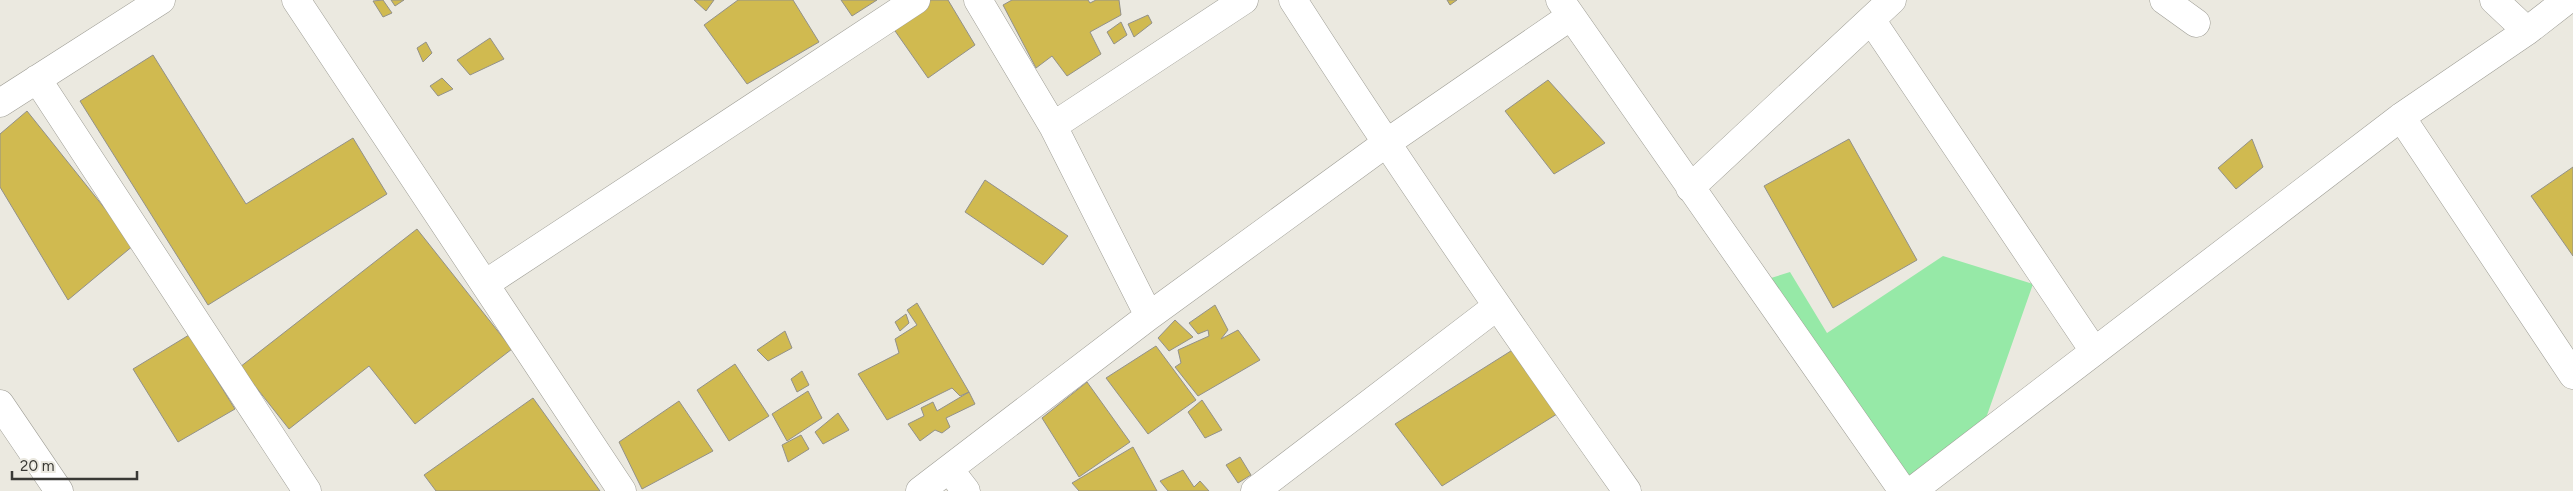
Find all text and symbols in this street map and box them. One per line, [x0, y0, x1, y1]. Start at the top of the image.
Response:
scale bar [12, 448, 138, 480]
text: 20 m [20, 457, 54, 475]

